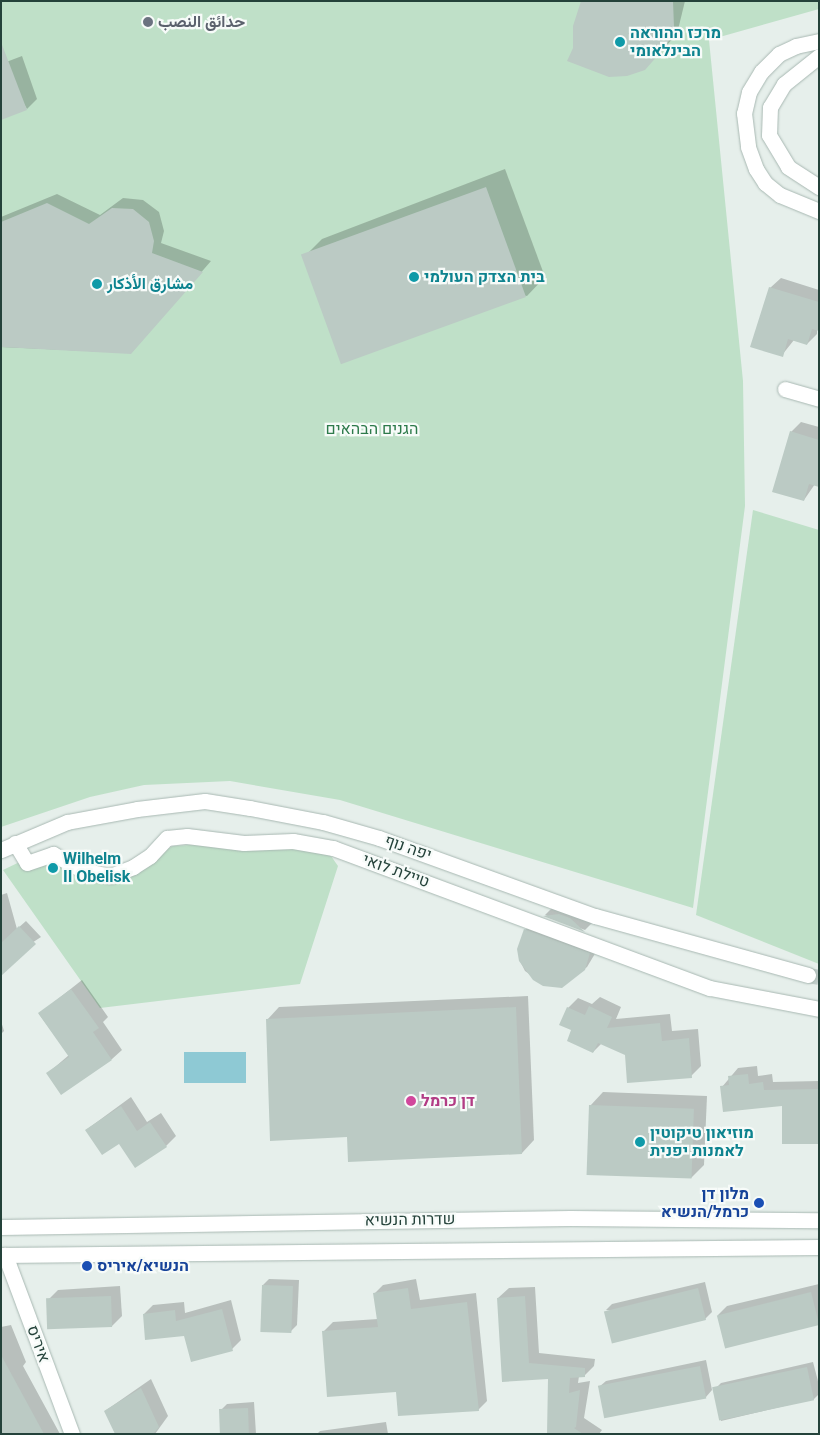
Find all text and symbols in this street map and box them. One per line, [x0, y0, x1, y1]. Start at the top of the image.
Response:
place label: حدائق النصب [158, 12, 245, 32]
marker: حدائق النصب [142, 16, 154, 28]
place label: מרכז ההוראה הבינלאומי [630, 23, 721, 61]
marker: מרכז ההוראה הבינלאומי [614, 36, 626, 48]
place label: בית הצדק העולמי [424, 267, 545, 287]
marker: בית הצדק העולמי [408, 271, 420, 283]
place label: مشارق الأذكار [107, 274, 193, 294]
marker: مشارق الأذكار [91, 278, 103, 290]
park label: הגנים הבהאים [326, 419, 418, 439]
street label: יפה נוף [382, 831, 434, 865]
place label: Wilhelm II Obelisk [63, 849, 130, 887]
street label: טיילת לואי [360, 850, 432, 892]
marker: Wilhelm II Obelisk [47, 862, 59, 874]
place label: דן כרמל [421, 1091, 475, 1111]
marker: דן כרמל [405, 1095, 417, 1107]
place label: מוזיאון טיקוטין לאמנות יפנית [650, 1123, 754, 1161]
marker: מוזיאון טיקוטין לאמנות יפנית [634, 1136, 646, 1148]
place label: מלון דן כרמל/הנשיא [661, 1184, 749, 1222]
marker: מלון דן כרמל/הנשיא [753, 1197, 765, 1209]
street label: שדרות הנשיא [365, 1210, 455, 1230]
place label: הנשיא/איריס [97, 1256, 189, 1276]
marker: הנשיא/איריס [81, 1260, 93, 1272]
street label: איריס [22, 1323, 54, 1365]

